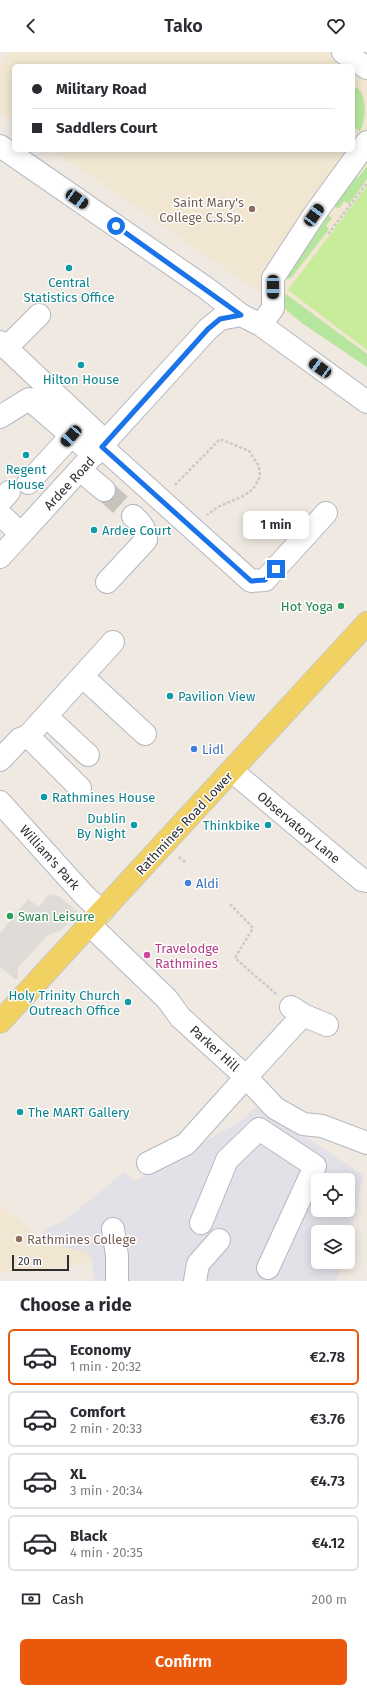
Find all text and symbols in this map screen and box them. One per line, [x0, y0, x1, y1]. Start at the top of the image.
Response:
icon: back [20, 15, 42, 37]
text: Tako [164, 15, 203, 37]
icon: heart [325, 15, 347, 37]
text: Military Road [56, 80, 147, 98]
text: Saddlers Court [56, 119, 158, 137]
car [64, 187, 90, 211]
place label: Saint Mary's College C.S.Sp. [159, 195, 244, 225]
car [302, 202, 326, 228]
marker: Saint Mary's College C.S.Sp. [247, 204, 257, 214]
route start [107, 217, 125, 235]
marker: Central Statistics Office [64, 263, 74, 273]
place label: Central Statistics Office [23, 275, 115, 305]
car [267, 275, 279, 299]
car [307, 356, 333, 380]
marker: Hilton House [76, 360, 86, 370]
place label: Hilton House [43, 372, 119, 387]
car [59, 423, 83, 449]
marker: Regent House [21, 450, 31, 460]
street label: Ardee Road [41, 454, 98, 513]
place label: Regent House [6, 462, 47, 492]
callout: 1 min [243, 511, 309, 539]
text: 1 min [260, 517, 292, 532]
place label: Ardee Court [102, 523, 172, 538]
marker: Ardee Court [89, 525, 99, 535]
route end [267, 560, 285, 578]
place label: Hot Yoga [281, 599, 333, 614]
marker: Hot Yoga [336, 601, 346, 611]
place label: Pavilion View [178, 689, 256, 704]
marker: Pavilion View [165, 691, 175, 701]
place label: Lidl [202, 742, 224, 757]
marker: Lidl [189, 744, 199, 754]
street label: Rathmines Road Lower [133, 769, 236, 878]
street label: Observatory Lane [254, 788, 343, 866]
place label: Rathmines House [52, 790, 155, 805]
marker: Rathmines House [39, 792, 49, 802]
place label: Dublin By Night [77, 811, 126, 841]
place label: Thinkbike [203, 818, 260, 833]
marker: Dublin By Night [129, 820, 139, 830]
marker: Thinkbike [263, 820, 273, 830]
street label: William's Park [17, 822, 83, 893]
place label: Aldi [196, 876, 219, 891]
marker: Aldi [183, 878, 193, 888]
place label: Swan Leisure [18, 909, 95, 924]
marker: Swan Leisure [5, 911, 15, 921]
place label: Travelodge Rathmines [155, 941, 219, 971]
marker: Travelodge Rathmines [142, 950, 152, 960]
place label: Holy Trinity Church Outreach Office [8, 988, 120, 1018]
marker: Holy Trinity Church Outreach Office [123, 997, 133, 1007]
street label: Parker Hill [187, 1022, 243, 1075]
place label: The MART Gallery [28, 1105, 130, 1120]
marker: The MART Gallery [15, 1107, 25, 1117]
map controls [311, 1173, 355, 1269]
button: locate [311, 1173, 355, 1217]
button: layers [311, 1225, 355, 1269]
place label: Rathmines College [27, 1232, 136, 1247]
marker: Rathmines College [14, 1234, 24, 1244]
scale bar [12, 1253, 69, 1272]
text: 20 m [18, 1255, 42, 1268]
text: Choose a ride [20, 1294, 132, 1316]
icon: car [22, 1339, 58, 1375]
text: Economy [70, 1341, 131, 1359]
text: €2.78 [310, 1348, 345, 1366]
text: 1 min · 20:32 [70, 1359, 141, 1374]
icon: car [22, 1401, 58, 1437]
text: Comfort [70, 1403, 126, 1421]
text: €3.76 [310, 1410, 345, 1428]
text: 2 min · 20:33 [70, 1421, 142, 1436]
icon: car [22, 1463, 58, 1499]
text: XL [70, 1465, 86, 1483]
text: €4.73 [310, 1472, 345, 1490]
text: 3 min · 20:34 [70, 1483, 143, 1498]
icon: car [22, 1525, 58, 1561]
text: Black [70, 1527, 107, 1545]
text: €4.12 [312, 1534, 345, 1552]
text: 4 min · 20:35 [70, 1545, 143, 1560]
icon: cash [20, 1588, 42, 1610]
text: Cash [52, 1590, 84, 1608]
text: 200 m [311, 1592, 347, 1607]
button: Confirm [20, 1639, 347, 1685]

